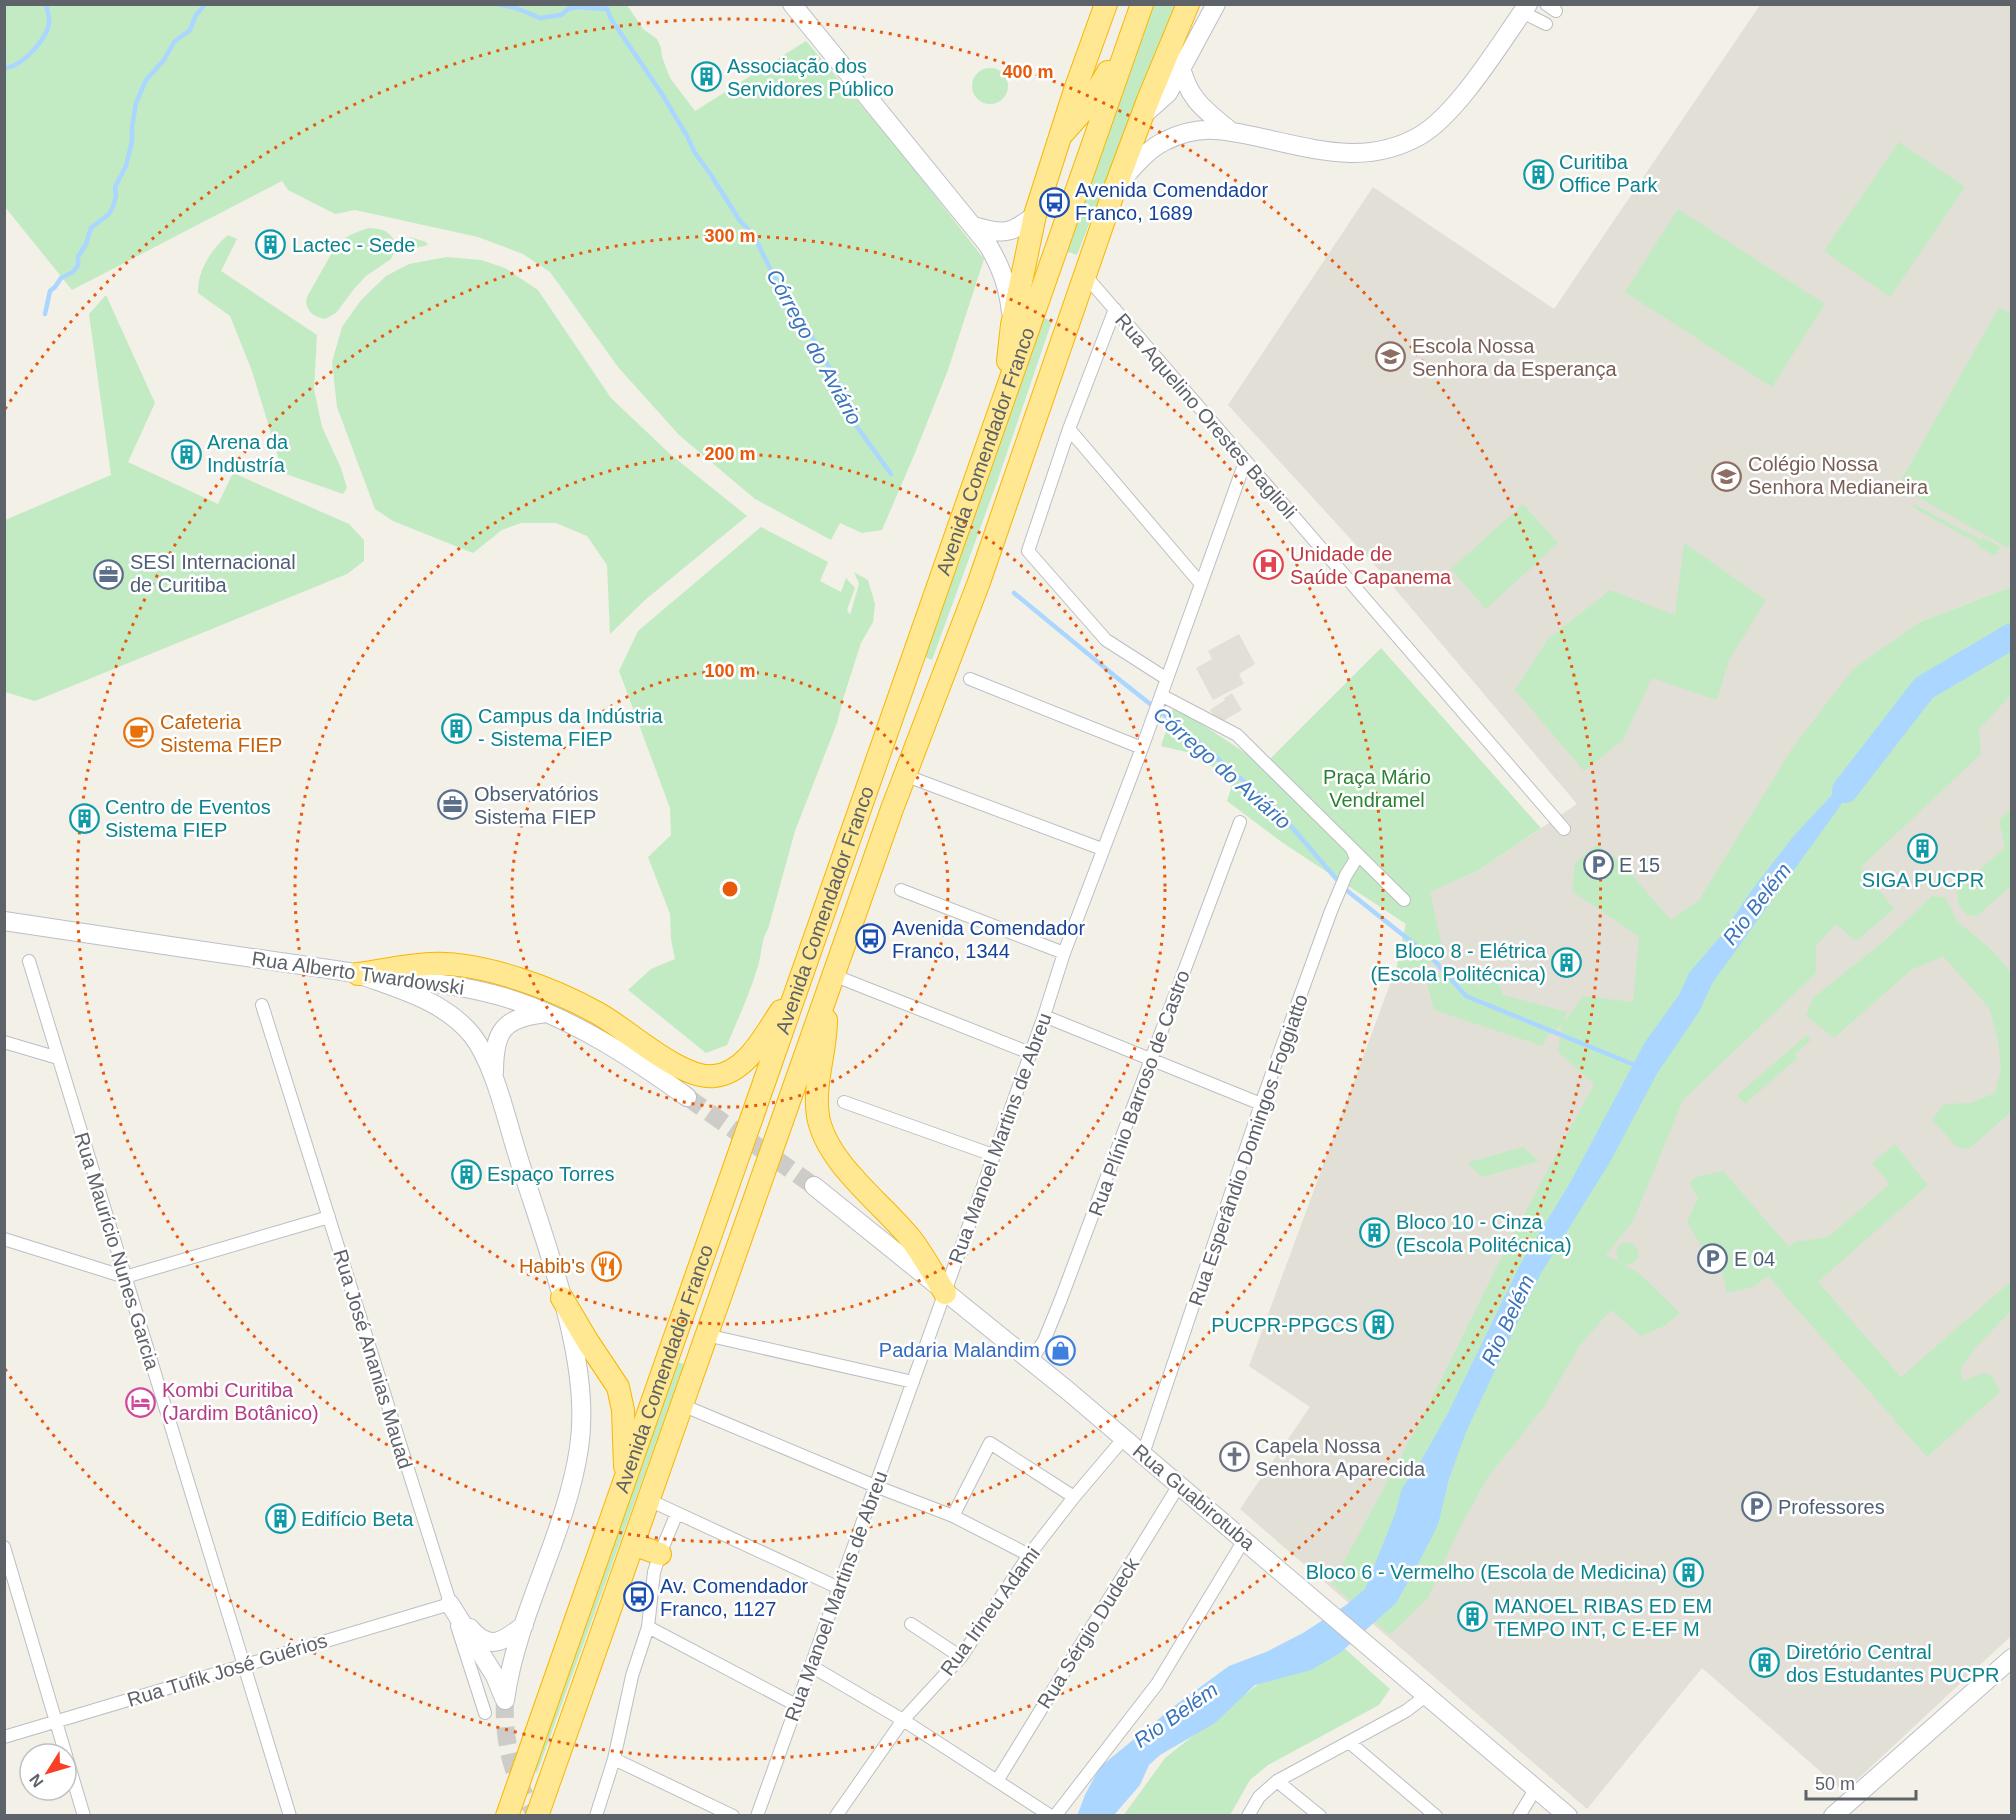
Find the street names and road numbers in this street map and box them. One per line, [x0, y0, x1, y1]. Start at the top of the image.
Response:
street label: Rua Aquelino Orestes Baglioli [1111, 309, 1301, 523]
street label: Avenida Comendador Franco [932, 325, 1039, 578]
street label: Avenida Comendador Franco [771, 783, 878, 1037]
street label: Rua Alberto Twardowski [250, 947, 466, 999]
street label: Rua Plínio Barroso de Castro [1084, 967, 1194, 1219]
street label: Rua Esperândio Domingos Foggiatto [1184, 991, 1312, 1309]
street label: Rua Manoel Martins de Abreu [944, 1010, 1056, 1266]
street label: Rua Maurício Nunes Garcia [70, 1130, 164, 1373]
street label: Avenida Comendador Franco [610, 1242, 717, 1495]
street label: Rua José Ananias Mauad [329, 1247, 417, 1471]
street label: Rua Guabirotuba [1129, 1440, 1260, 1555]
street label: Rua Manoel Martins de Abreu [780, 1468, 892, 1724]
street label: Rua Irineu Adami [936, 1542, 1044, 1680]
street label: Rua Sérgio Dudeck [1033, 1553, 1144, 1712]
street label: Rua Tufik José Guérios [124, 1629, 330, 1711]

